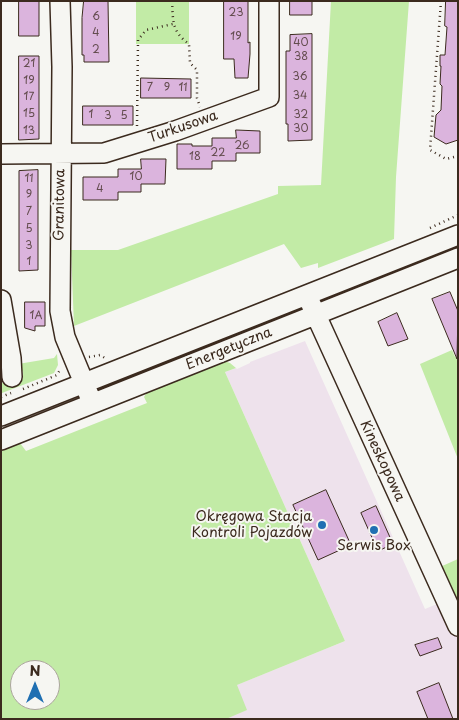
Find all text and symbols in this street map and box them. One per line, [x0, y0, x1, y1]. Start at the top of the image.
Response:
house number: 23 [229, 6, 243, 20]
house number: 6 [92, 10, 100, 24]
house number: 4 [92, 26, 100, 40]
house number: 19 [230, 30, 242, 44]
house number: 40 [293, 36, 309, 50]
house number: 2 [92, 43, 100, 57]
house number: 38 [294, 50, 308, 64]
house number: 21 [23, 57, 35, 71]
house number: 36 [293, 70, 307, 84]
house number: 19 [23, 74, 35, 88]
house number: 7 [147, 81, 153, 95]
house number: 9 [164, 81, 170, 95]
house number: 11 [178, 81, 188, 95]
house number: 34 [293, 89, 307, 103]
house number: 17 [24, 90, 34, 104]
house number: 15 [23, 107, 35, 121]
street label: Turkusowa [146, 107, 220, 147]
house number: 1 [89, 108, 93, 122]
house number: 32 [294, 108, 308, 122]
house number: 3 [104, 109, 112, 123]
house number: 5 [120, 109, 128, 123]
house number: 30 [293, 122, 309, 136]
house number: 13 [23, 124, 35, 138]
house number: 26 [234, 139, 250, 153]
house number: 22 [211, 146, 225, 160]
house number: 18 [189, 150, 201, 164]
street label: Granitowa [51, 169, 69, 241]
house number: 10 [130, 170, 142, 184]
house number: 11 [24, 172, 34, 186]
house number: 4 [96, 182, 104, 196]
house number: 9 [26, 188, 32, 202]
house number: 7 [26, 205, 32, 219]
house number: 5 [25, 222, 33, 236]
house number: 3 [25, 239, 33, 253]
house number: 1 [27, 255, 31, 269]
house number: 1A [30, 309, 42, 323]
street label: Energetyczna [184, 324, 274, 374]
street label: Kineskopowa [356, 418, 408, 504]
place label: Okręgowa Stacja Kontroli Pojazdów [192, 509, 312, 542]
marker: Okręgowa Stacja Kontroli Pojazdów [316, 519, 328, 531]
marker: Serwis Box [368, 524, 380, 536]
place label: Serwis Box [337, 538, 411, 554]
north arrow [10, 660, 60, 710]
text: N [29, 660, 41, 681]

